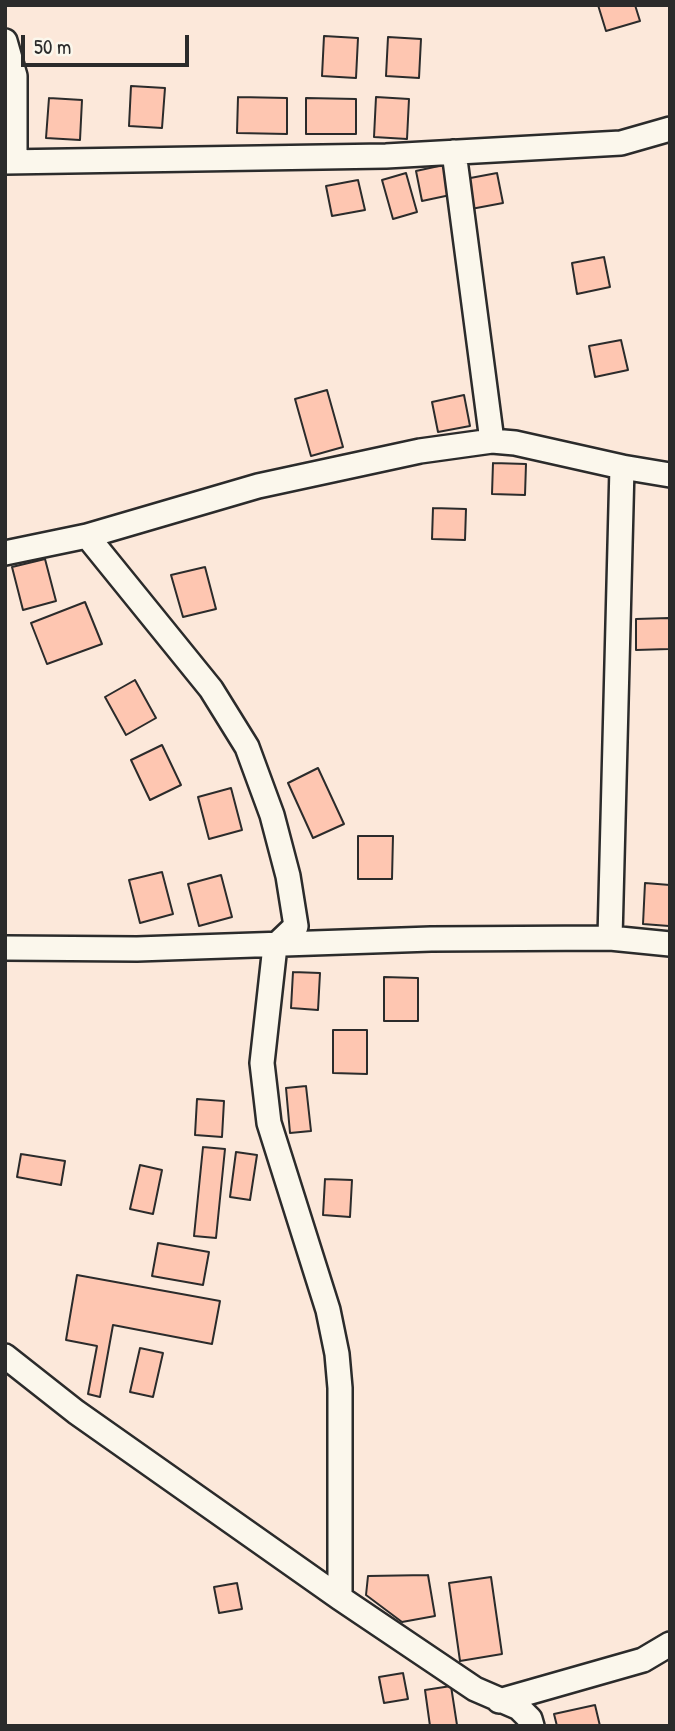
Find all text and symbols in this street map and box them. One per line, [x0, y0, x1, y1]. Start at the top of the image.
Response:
scale bar [24, 21, 192, 65]
text: 50 m [34, 32, 71, 61]

